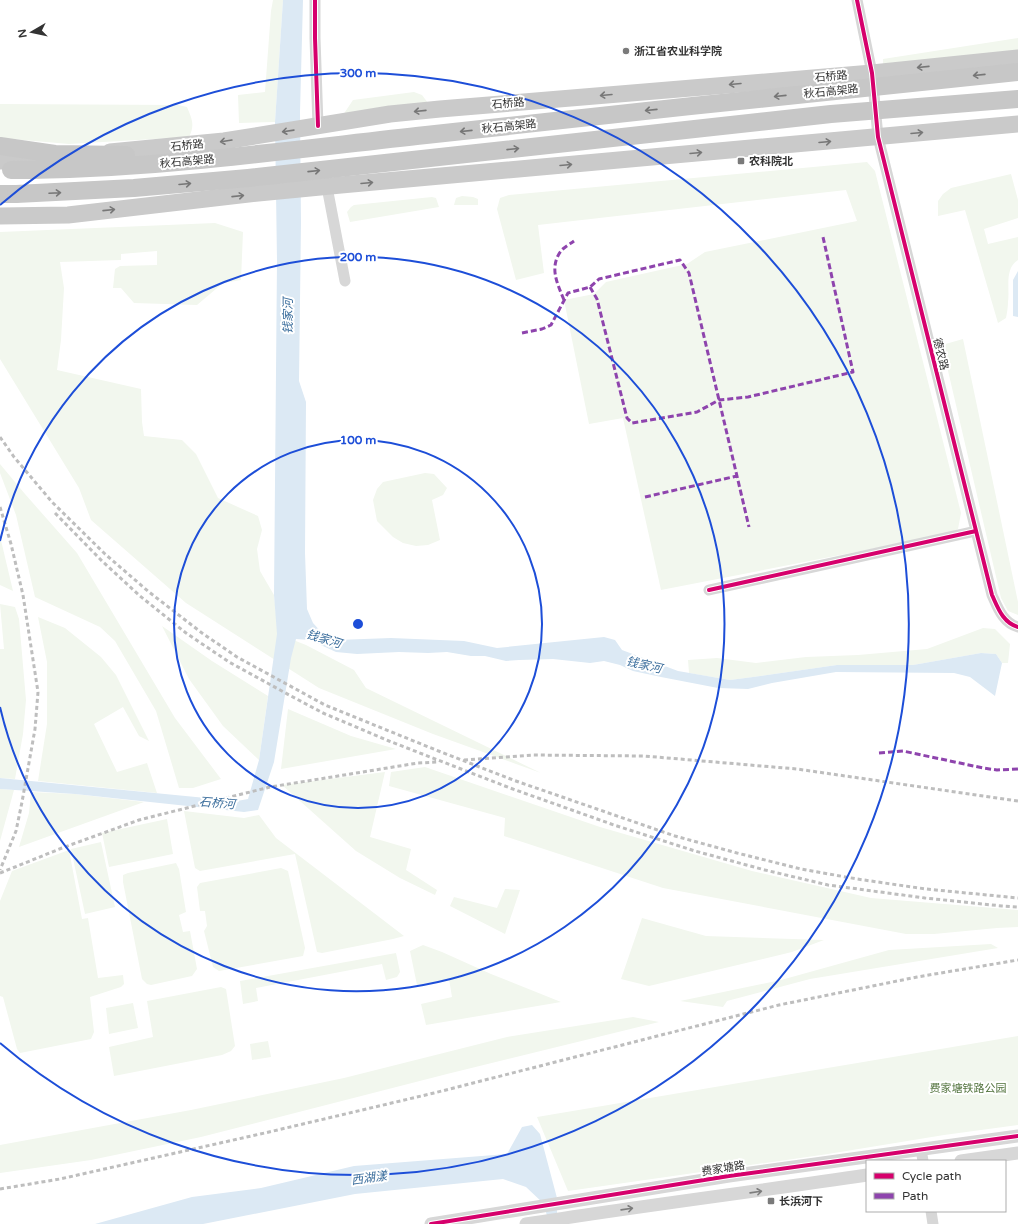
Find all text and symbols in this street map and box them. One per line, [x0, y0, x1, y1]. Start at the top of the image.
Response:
north arrow [12, 12, 52, 52]
text: N [16, 28, 30, 39]
place label: 浙江省农业科学院 [634, 45, 722, 58]
marker: 浙江省农业科学院 [621, 46, 631, 56]
one-way arrow [917, 64, 930, 71]
text: 300 m [340, 66, 376, 80]
street label: 石桥路 [814, 69, 848, 84]
one-way arrow [973, 72, 986, 79]
one-way arrow [729, 81, 742, 88]
street label: 秋石高架路 [803, 82, 859, 101]
one-way arrow [600, 91, 613, 98]
one-way arrow [774, 92, 787, 100]
street label: 石桥路 [491, 96, 525, 111]
one-way arrow [414, 107, 427, 115]
one-way arrow [645, 107, 658, 114]
street label: 秋石高架路 [481, 117, 537, 136]
one-way arrow [282, 127, 295, 135]
one-way arrow [460, 127, 473, 134]
one-way arrow [910, 130, 923, 137]
street label: 石桥路 [170, 137, 204, 154]
one-way arrow [220, 137, 233, 145]
one-way arrow [818, 138, 831, 145]
one-way arrow [506, 145, 519, 153]
one-way arrow [689, 150, 702, 157]
street label: 秋石高架路 [159, 153, 215, 170]
place label: 农科院北 [749, 155, 793, 168]
marker: 农科院北 [736, 156, 746, 166]
one-way arrow [559, 162, 572, 169]
one-way arrow [307, 167, 320, 174]
one-way arrow [178, 180, 191, 187]
one-way arrow [360, 180, 373, 187]
one-way arrow [48, 189, 61, 196]
one-way arrow [231, 192, 244, 200]
one-way arrow [102, 206, 115, 214]
text: 200 m [340, 250, 376, 264]
water label: 钱家河 [281, 296, 295, 334]
street label: 德农路 [930, 337, 951, 372]
text: 100 m [340, 433, 376, 447]
centre of rings [351, 617, 365, 631]
water label: 钱家河 [305, 627, 345, 652]
water label: 钱家河 [625, 654, 665, 676]
water label: 石桥河 [198, 794, 238, 812]
park label: 费家塘铁路公园 [930, 1082, 1007, 1095]
street label: 费家塘路 [700, 1159, 746, 1178]
legend [866, 1160, 1006, 1212]
water label: 西湖漾 [350, 1168, 390, 1187]
text: Cycle path [902, 1169, 961, 1183]
one-way arrow [749, 1188, 762, 1196]
text: Path [902, 1189, 928, 1203]
place label: 长浜河下 [779, 1195, 823, 1208]
marker: 长浜河下 [766, 1196, 776, 1206]
one-way arrow [621, 1205, 634, 1213]

